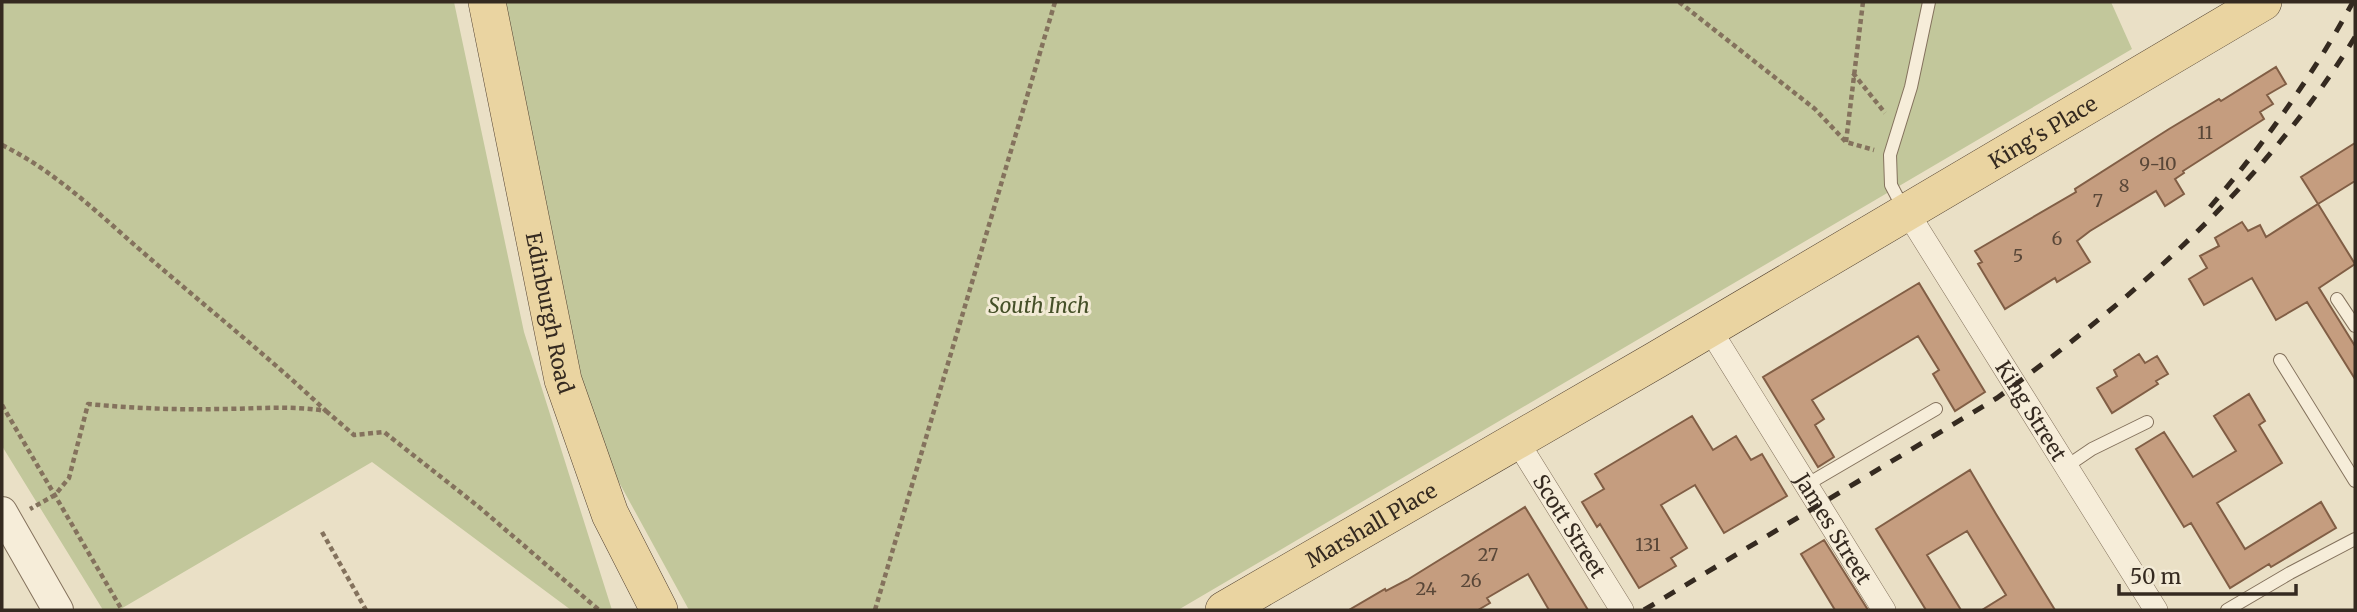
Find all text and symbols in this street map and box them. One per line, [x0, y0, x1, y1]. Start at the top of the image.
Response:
street label: King's Place [1984, 90, 2102, 174]
house number: 11 [2197, 121, 2213, 144]
house number: 9-10 [2139, 152, 2177, 175]
house number: 8 [2119, 174, 2129, 197]
house number: 7 [2093, 189, 2103, 212]
house number: 6 [2052, 227, 2063, 250]
street label: Edinburgh Road [520, 230, 580, 397]
house number: 5 [2013, 244, 2023, 267]
park label: South Inch [988, 292, 1090, 319]
street label: King Street [1990, 355, 2073, 466]
street label: James Street [1788, 467, 1878, 589]
street label: Scott Street [1527, 469, 1612, 583]
street label: Marshall Place [1301, 476, 1442, 573]
house number: 131 [1635, 533, 1661, 556]
house number: 27 [1478, 543, 1498, 566]
scale bar [2119, 552, 2296, 596]
text: 50 m [2130, 563, 2181, 590]
house number: 26 [1460, 569, 1482, 592]
house number: 24 [1415, 577, 1437, 600]

